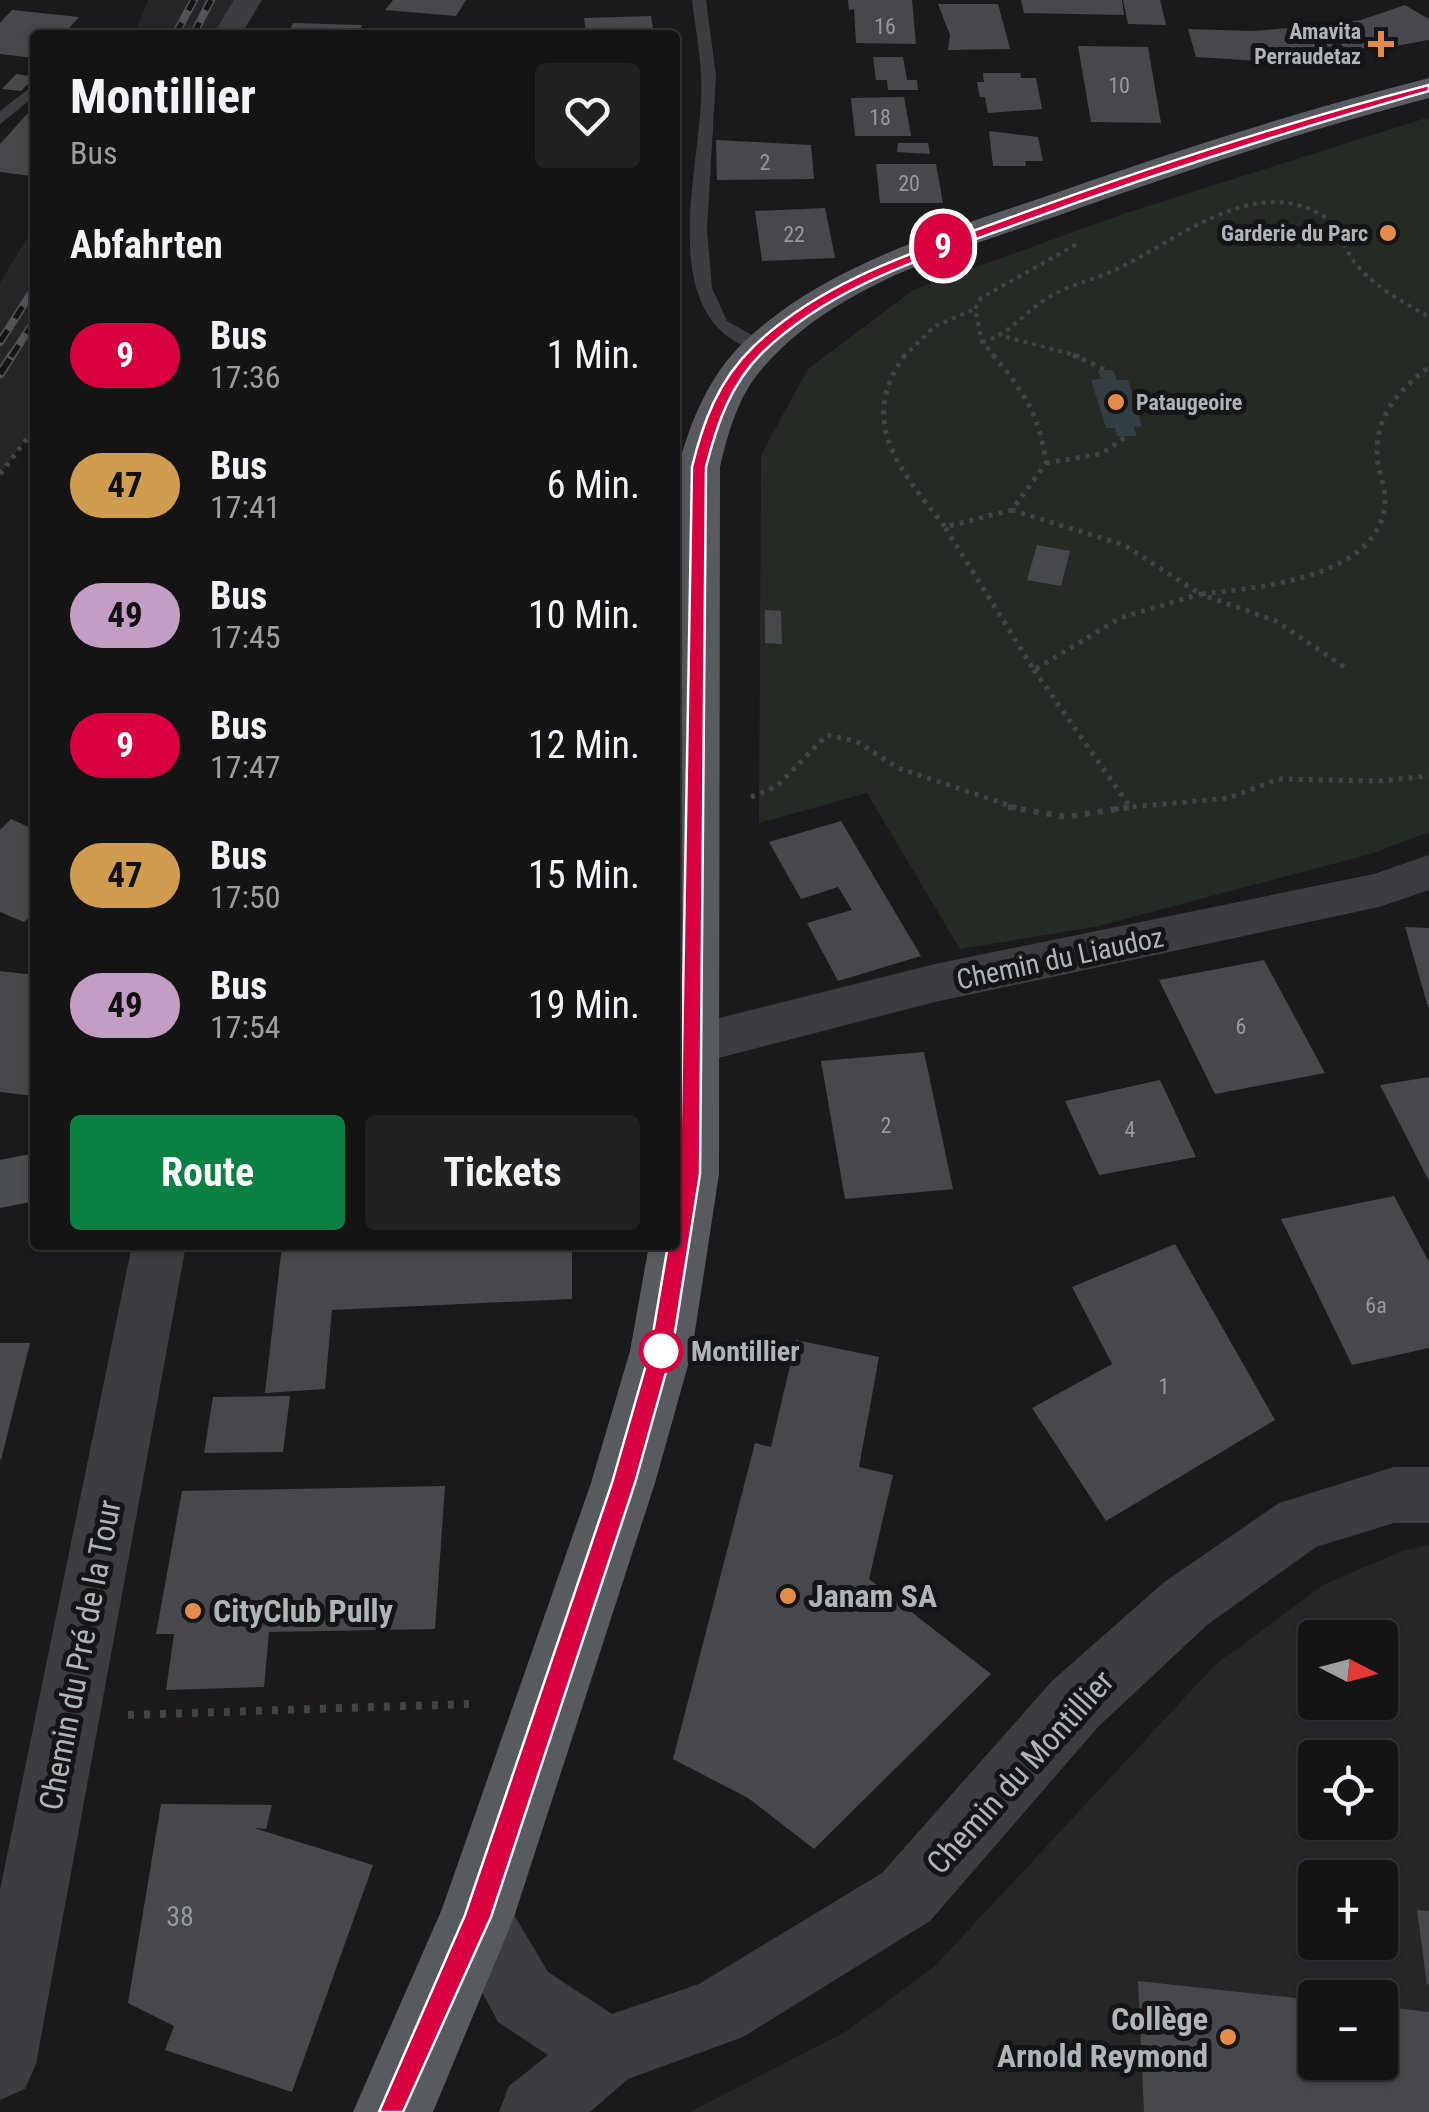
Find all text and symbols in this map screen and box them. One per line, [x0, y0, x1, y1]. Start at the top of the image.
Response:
house number: 16 [874, 14, 896, 39]
place label: Amavita Perraudetaz [1254, 19, 1361, 69]
marker: Amavita Perraudetaz [1370, 33, 1392, 55]
button: heart [535, 63, 640, 168]
text: Montillier [70, 68, 256, 125]
house number: 10 [1108, 73, 1130, 98]
house number: 18 [869, 105, 891, 130]
text: Bus [70, 134, 118, 172]
house number: 2 [760, 150, 770, 175]
house number: 20 [898, 171, 920, 196]
line badge: 9 [910, 214, 976, 278]
place label: Garderie du Parc [1221, 221, 1368, 246]
house number: 22 [783, 222, 805, 247]
marker: Garderie du Parc [1377, 222, 1399, 244]
text: Abfahrten [70, 223, 223, 267]
text: 9 [934, 226, 952, 267]
text: Bus [210, 314, 267, 358]
text: 1 Min. [547, 333, 640, 377]
text: 9 [116, 335, 134, 376]
text: 17:36 [210, 358, 281, 396]
place label: Pataugeoire [1136, 390, 1242, 415]
marker: Pataugeoire [1105, 391, 1127, 413]
text: Bus [210, 444, 267, 488]
text: 6 Min. [547, 463, 640, 507]
text: 47 [107, 465, 143, 506]
text: 17:41 [210, 488, 281, 526]
text: Bus [210, 574, 267, 618]
text: 10 Min. [528, 593, 640, 637]
text: 49 [107, 595, 143, 636]
text: 17:45 [210, 618, 281, 656]
text: Bus [210, 704, 267, 748]
text: 12 Min. [528, 723, 640, 767]
text: 9 [116, 725, 134, 766]
text: 17:47 [210, 748, 281, 786]
text: Bus [210, 834, 267, 878]
text: 15 Min. [528, 853, 640, 897]
text: 47 [107, 855, 143, 896]
text: 17:50 [210, 878, 281, 916]
street label: Chemin du Liaudoz [954, 920, 1167, 997]
text: Bus [210, 964, 267, 1008]
text: 19 Min. [528, 983, 640, 1027]
text: 49 [107, 985, 143, 1026]
text: 17:54 [210, 1008, 281, 1046]
house number: 6 [1236, 1014, 1246, 1039]
house number: 2 [881, 1113, 891, 1138]
button: Route [70, 1115, 345, 1230]
button: Tickets [365, 1115, 640, 1230]
house number: 4 [1125, 1117, 1136, 1142]
house number: 6a [1365, 1293, 1387, 1318]
marker: Montillier [640, 1330, 682, 1372]
place label: Montillier [691, 1335, 799, 1368]
house number: 1 [1159, 1374, 1169, 1399]
street label: Chemin du Pré de la Tour [31, 1496, 129, 1813]
place label: Janam SA [808, 1577, 937, 1615]
marker: Janam SA [777, 1585, 799, 1607]
place label: CityClub Pully [213, 1592, 393, 1630]
marker: CityClub Pully [182, 1600, 204, 1622]
north arrow [1298, 1620, 1398, 1720]
map controls [1298, 1620, 1398, 2080]
street label: Chemin du Montillier [919, 1662, 1122, 1882]
button: locate [1298, 1740, 1398, 1840]
button: + [1298, 1860, 1398, 1960]
house number: 38 [166, 1900, 194, 1933]
button: − [1298, 1980, 1398, 2080]
place label: Collège Arnold Reymond [997, 2000, 1208, 2075]
marker: Collège Arnold Reymond [1217, 2026, 1239, 2048]

